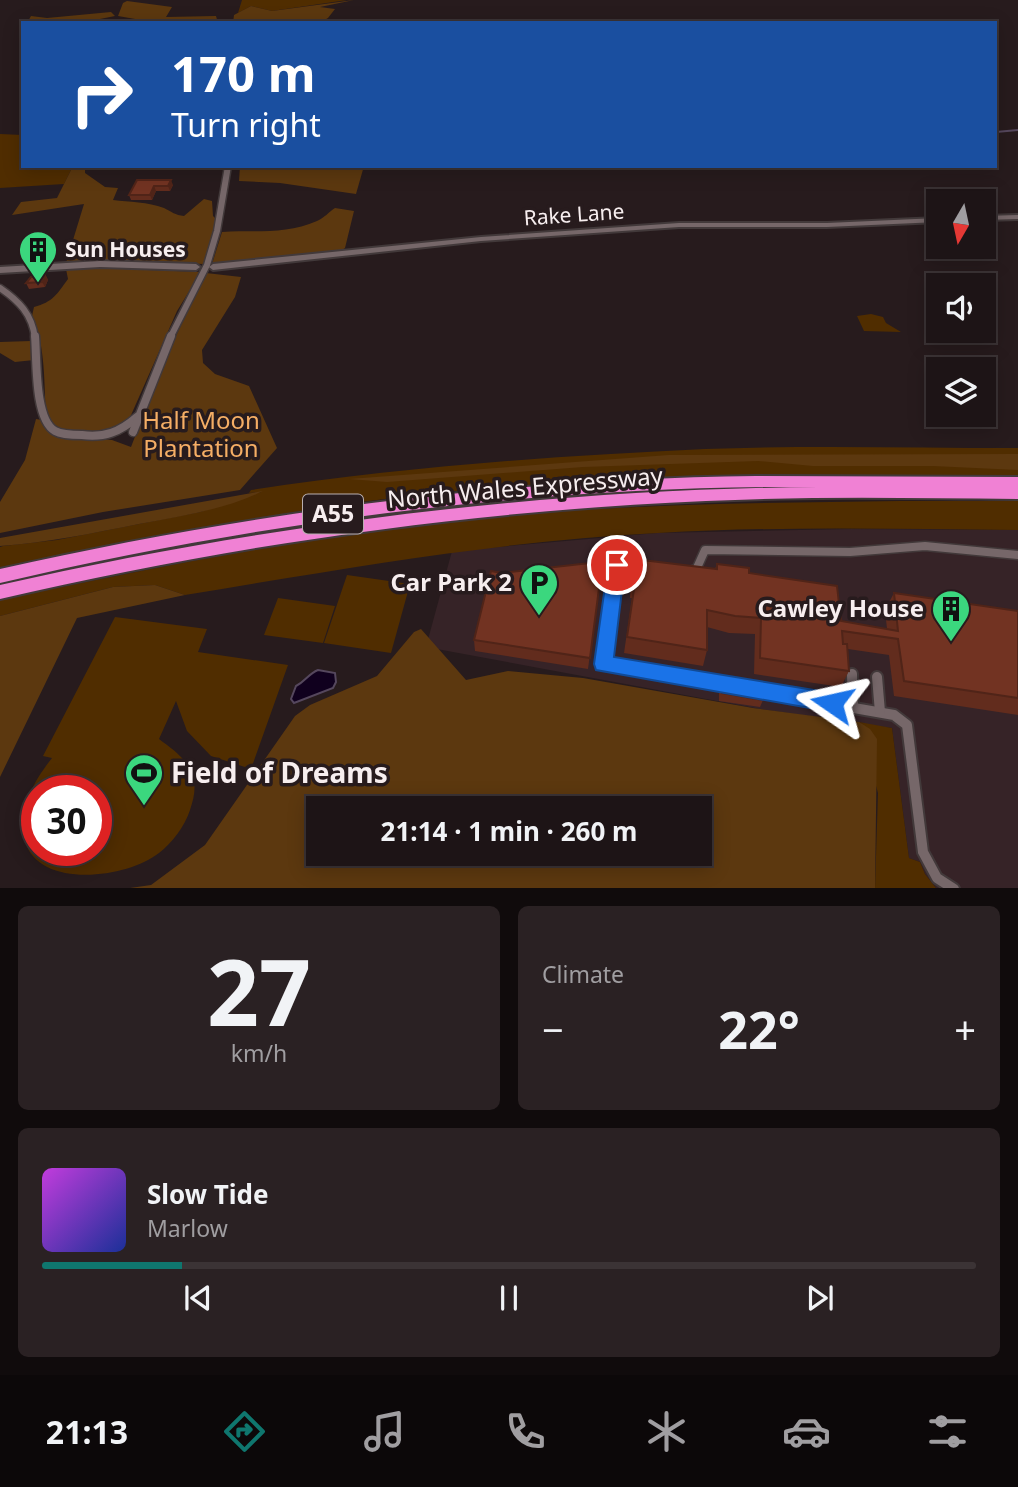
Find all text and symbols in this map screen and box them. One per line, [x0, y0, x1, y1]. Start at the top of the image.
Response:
text: 170 m [171, 40, 316, 106]
icon: right [56, 49, 147, 140]
text: Turn right [171, 103, 321, 146]
north arrow [926, 189, 996, 259]
map controls [926, 189, 996, 427]
street label: Rake Lane [523, 197, 625, 231]
building icon: Sun Houses [17, 229, 59, 284]
place label: Sun Houses [65, 235, 186, 263]
button: sound [926, 273, 996, 343]
button: layers [926, 357, 996, 427]
park label: Half Moon Plantation [142, 403, 260, 464]
street label: North Wales Expressway [386, 458, 665, 515]
road number: A55 [303, 494, 363, 534]
pin [587, 535, 647, 595]
icon: arrive [598, 546, 636, 584]
parking icon: Car Park 2 [518, 562, 560, 617]
place label: Car Park 2 [390, 565, 512, 598]
building icon: Cawley House [930, 588, 972, 643]
place label: Cawley House [757, 591, 924, 624]
position arrow [795, 666, 869, 740]
sports icon: Field of Dreams [123, 752, 165, 807]
place label: Field of Dreams [171, 753, 388, 791]
speed limit sign: 30 [21, 775, 112, 866]
text: 21:14 · 1 min · 260 m [381, 813, 637, 849]
text: 27 [207, 929, 311, 1053]
text: Climate [542, 958, 624, 990]
text: 22° [718, 993, 800, 1064]
text: − [542, 1003, 564, 1055]
text: + [954, 1003, 976, 1055]
text: km/h [231, 1037, 287, 1069]
text: Slow Tide [147, 1176, 269, 1212]
text: Marlow [147, 1212, 228, 1244]
icon: previous [179, 1279, 217, 1317]
icon: pause [490, 1279, 528, 1317]
icon: next [801, 1279, 839, 1317]
icon: directions [220, 1407, 269, 1456]
icon: music [360, 1407, 409, 1456]
icon: phone [501, 1407, 550, 1456]
icon: climate [642, 1407, 691, 1456]
icon: car [782, 1407, 831, 1456]
icon: filters [923, 1407, 972, 1456]
text: 21:13 [46, 1410, 128, 1453]

